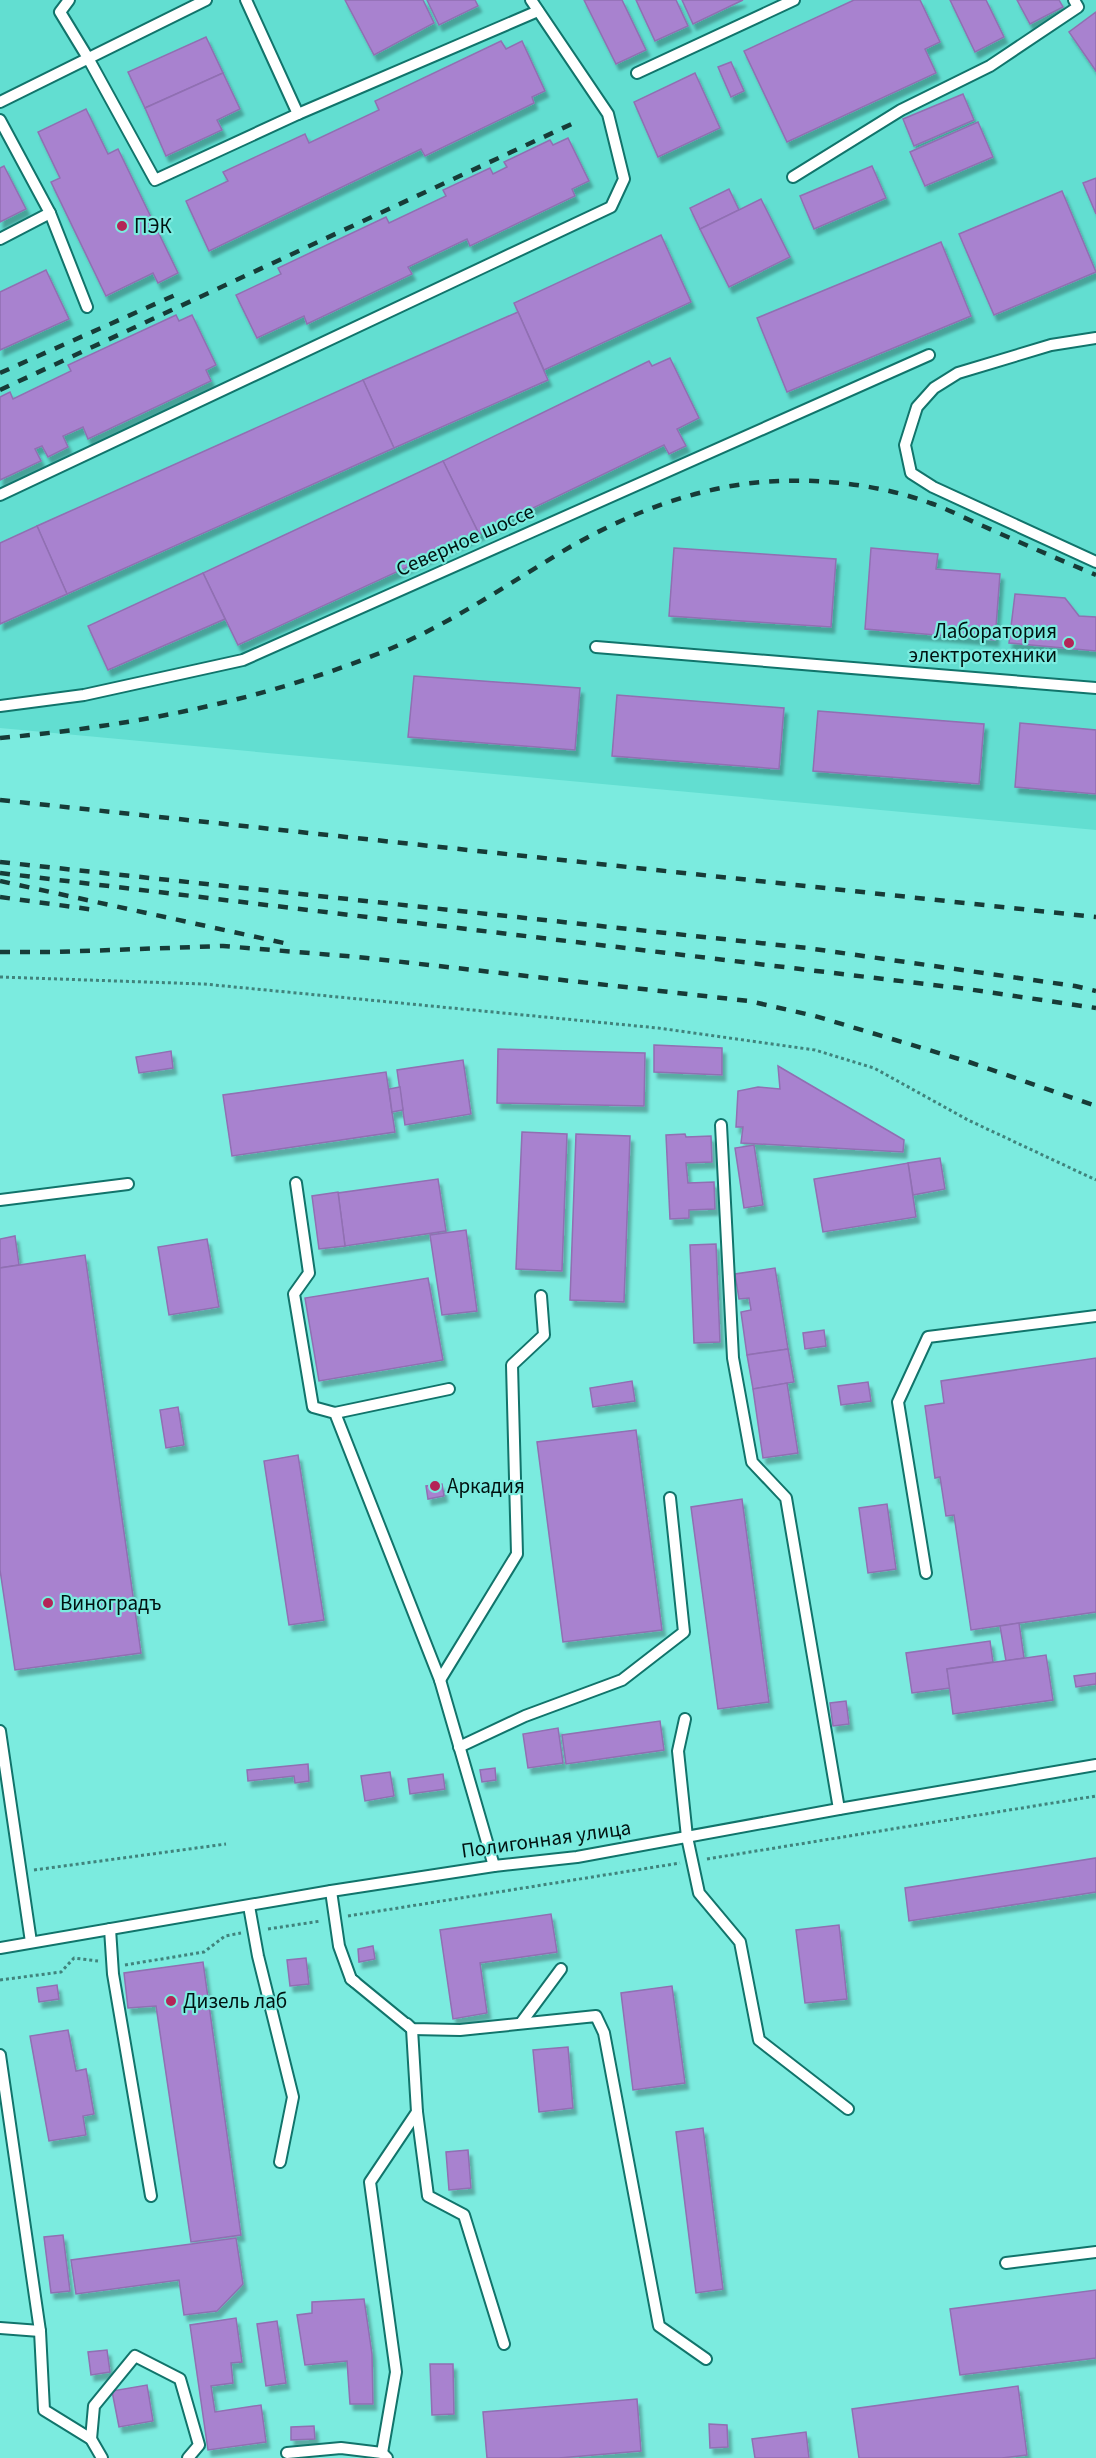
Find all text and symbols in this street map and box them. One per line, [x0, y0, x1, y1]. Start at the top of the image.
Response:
place label: ПЭК [134, 211, 173, 241]
marker: ПЭК [115, 219, 129, 233]
street label: Северное шоссе [391, 496, 539, 584]
place label: Лаборатория электротехники [909, 616, 1057, 670]
marker: Лаборатория электротехники [1062, 636, 1076, 650]
place label: Аркадия [447, 1471, 525, 1501]
marker: Аркадия [428, 1479, 442, 1493]
place label: Виноградъ [60, 1588, 161, 1618]
marker: Виноградъ [41, 1596, 55, 1610]
street label: Полигонная улица [459, 1812, 633, 1866]
place label: Дизель лаб [183, 1986, 287, 2016]
marker: Дизель лаб [164, 1994, 178, 2008]

